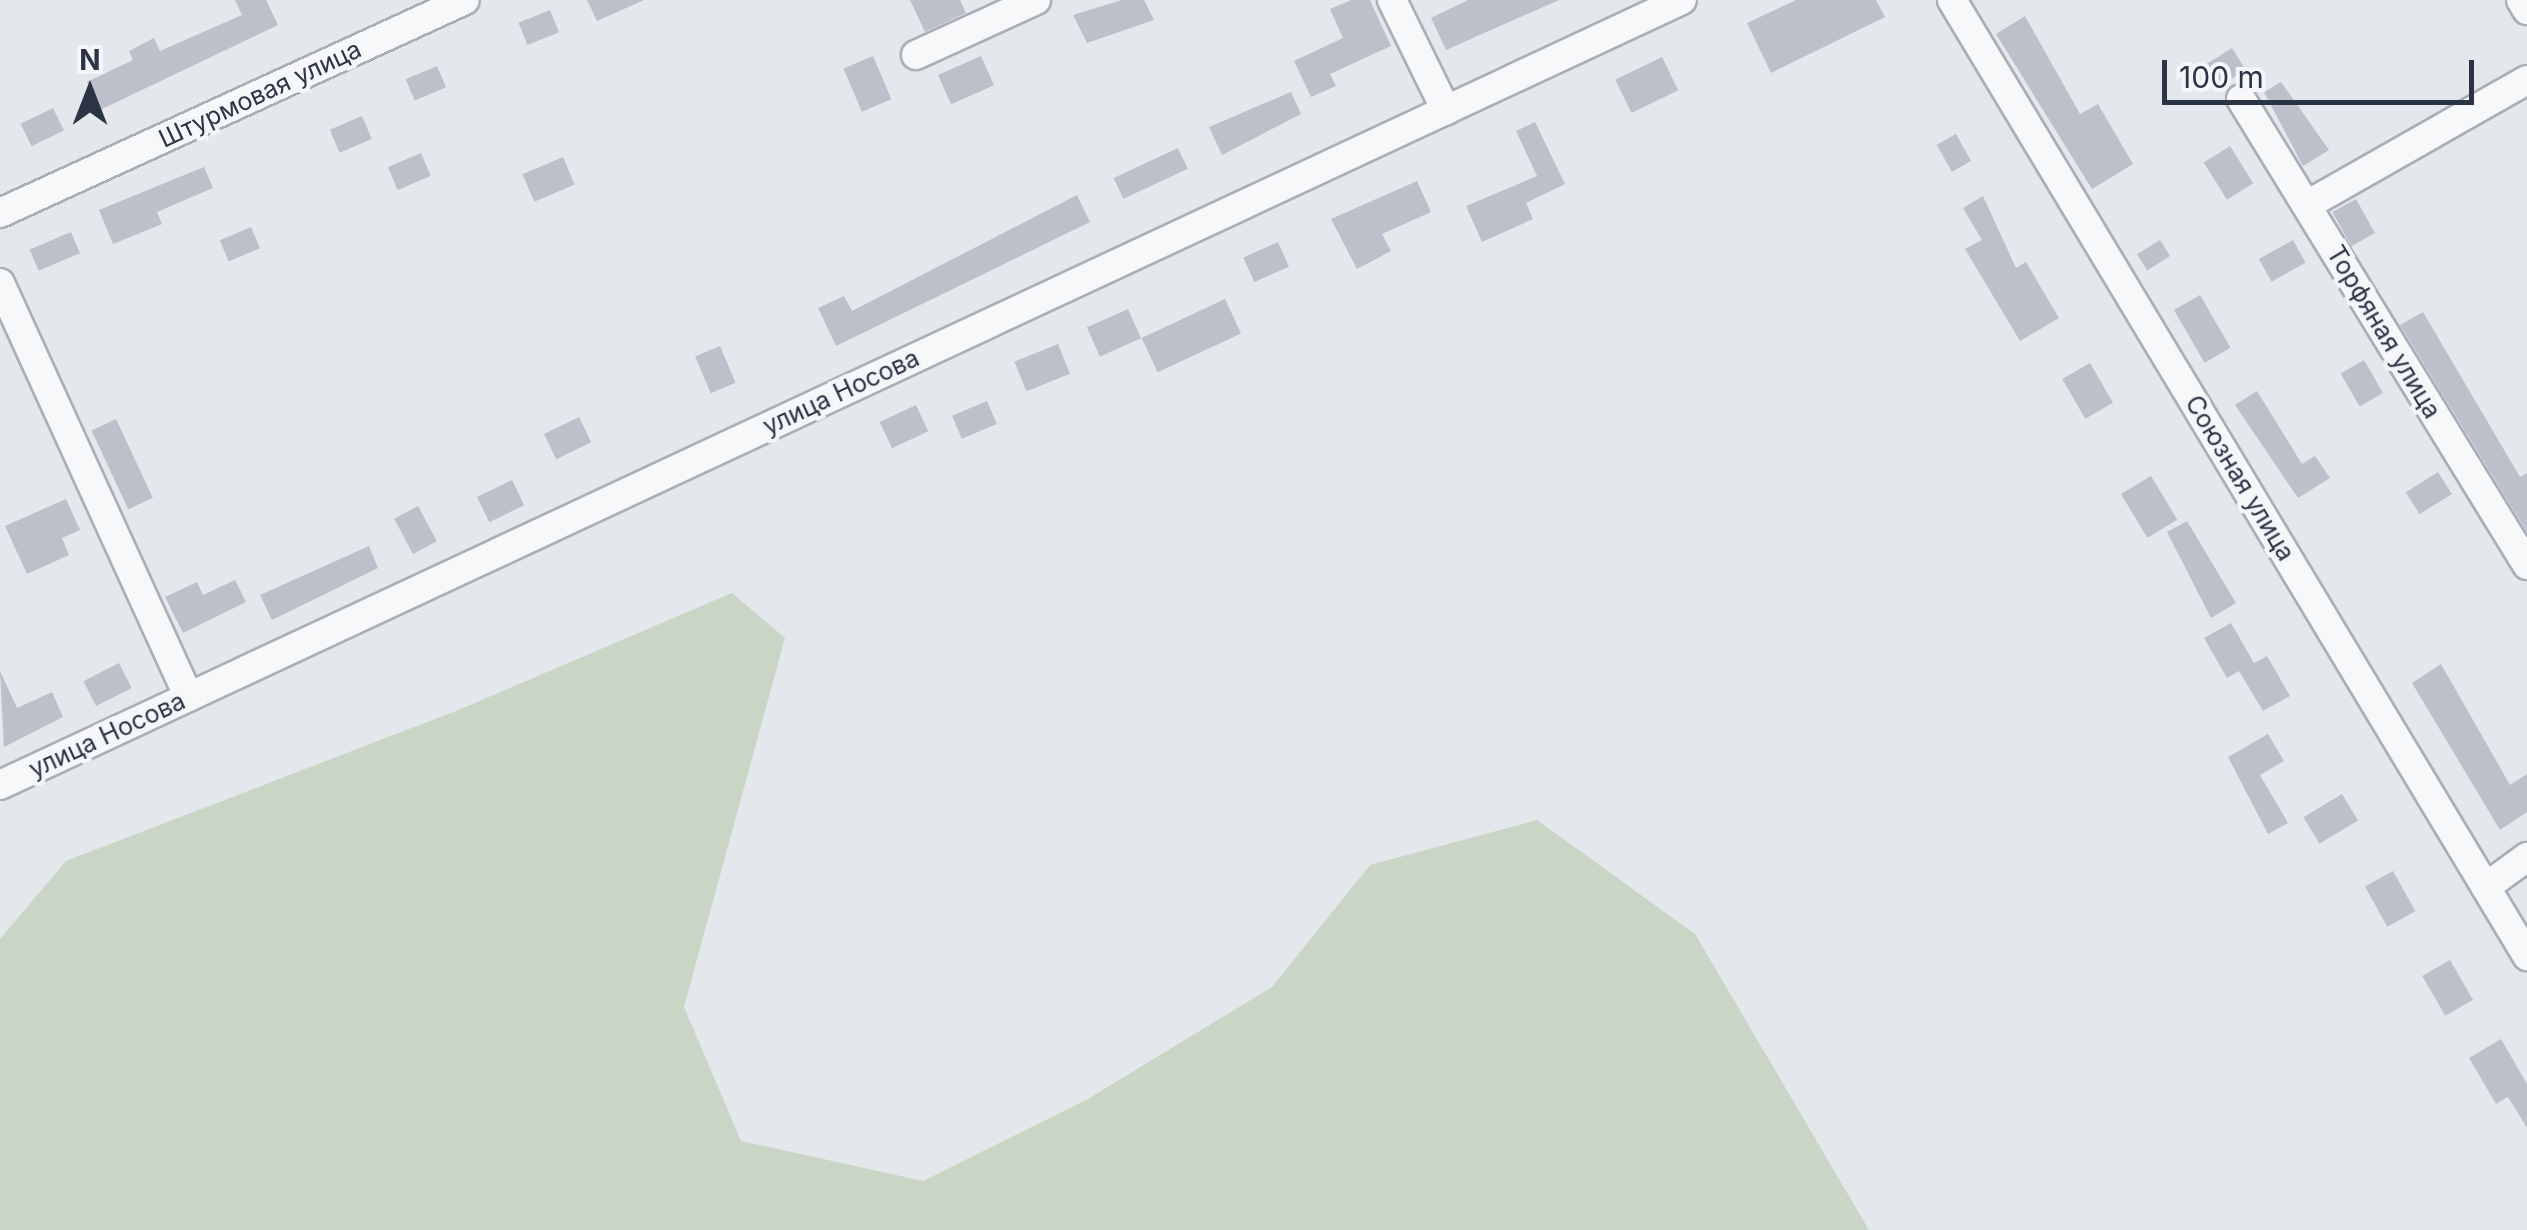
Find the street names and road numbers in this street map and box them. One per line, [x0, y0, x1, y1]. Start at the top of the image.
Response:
street label: Штурмовая улица [154, 34, 366, 154]
street label: Торфяная улица [2321, 240, 2447, 424]
street label: улица Носова [758, 343, 924, 441]
street label: Союзная улица [2179, 390, 2301, 566]
street label: улица Носова [24, 686, 190, 784]

